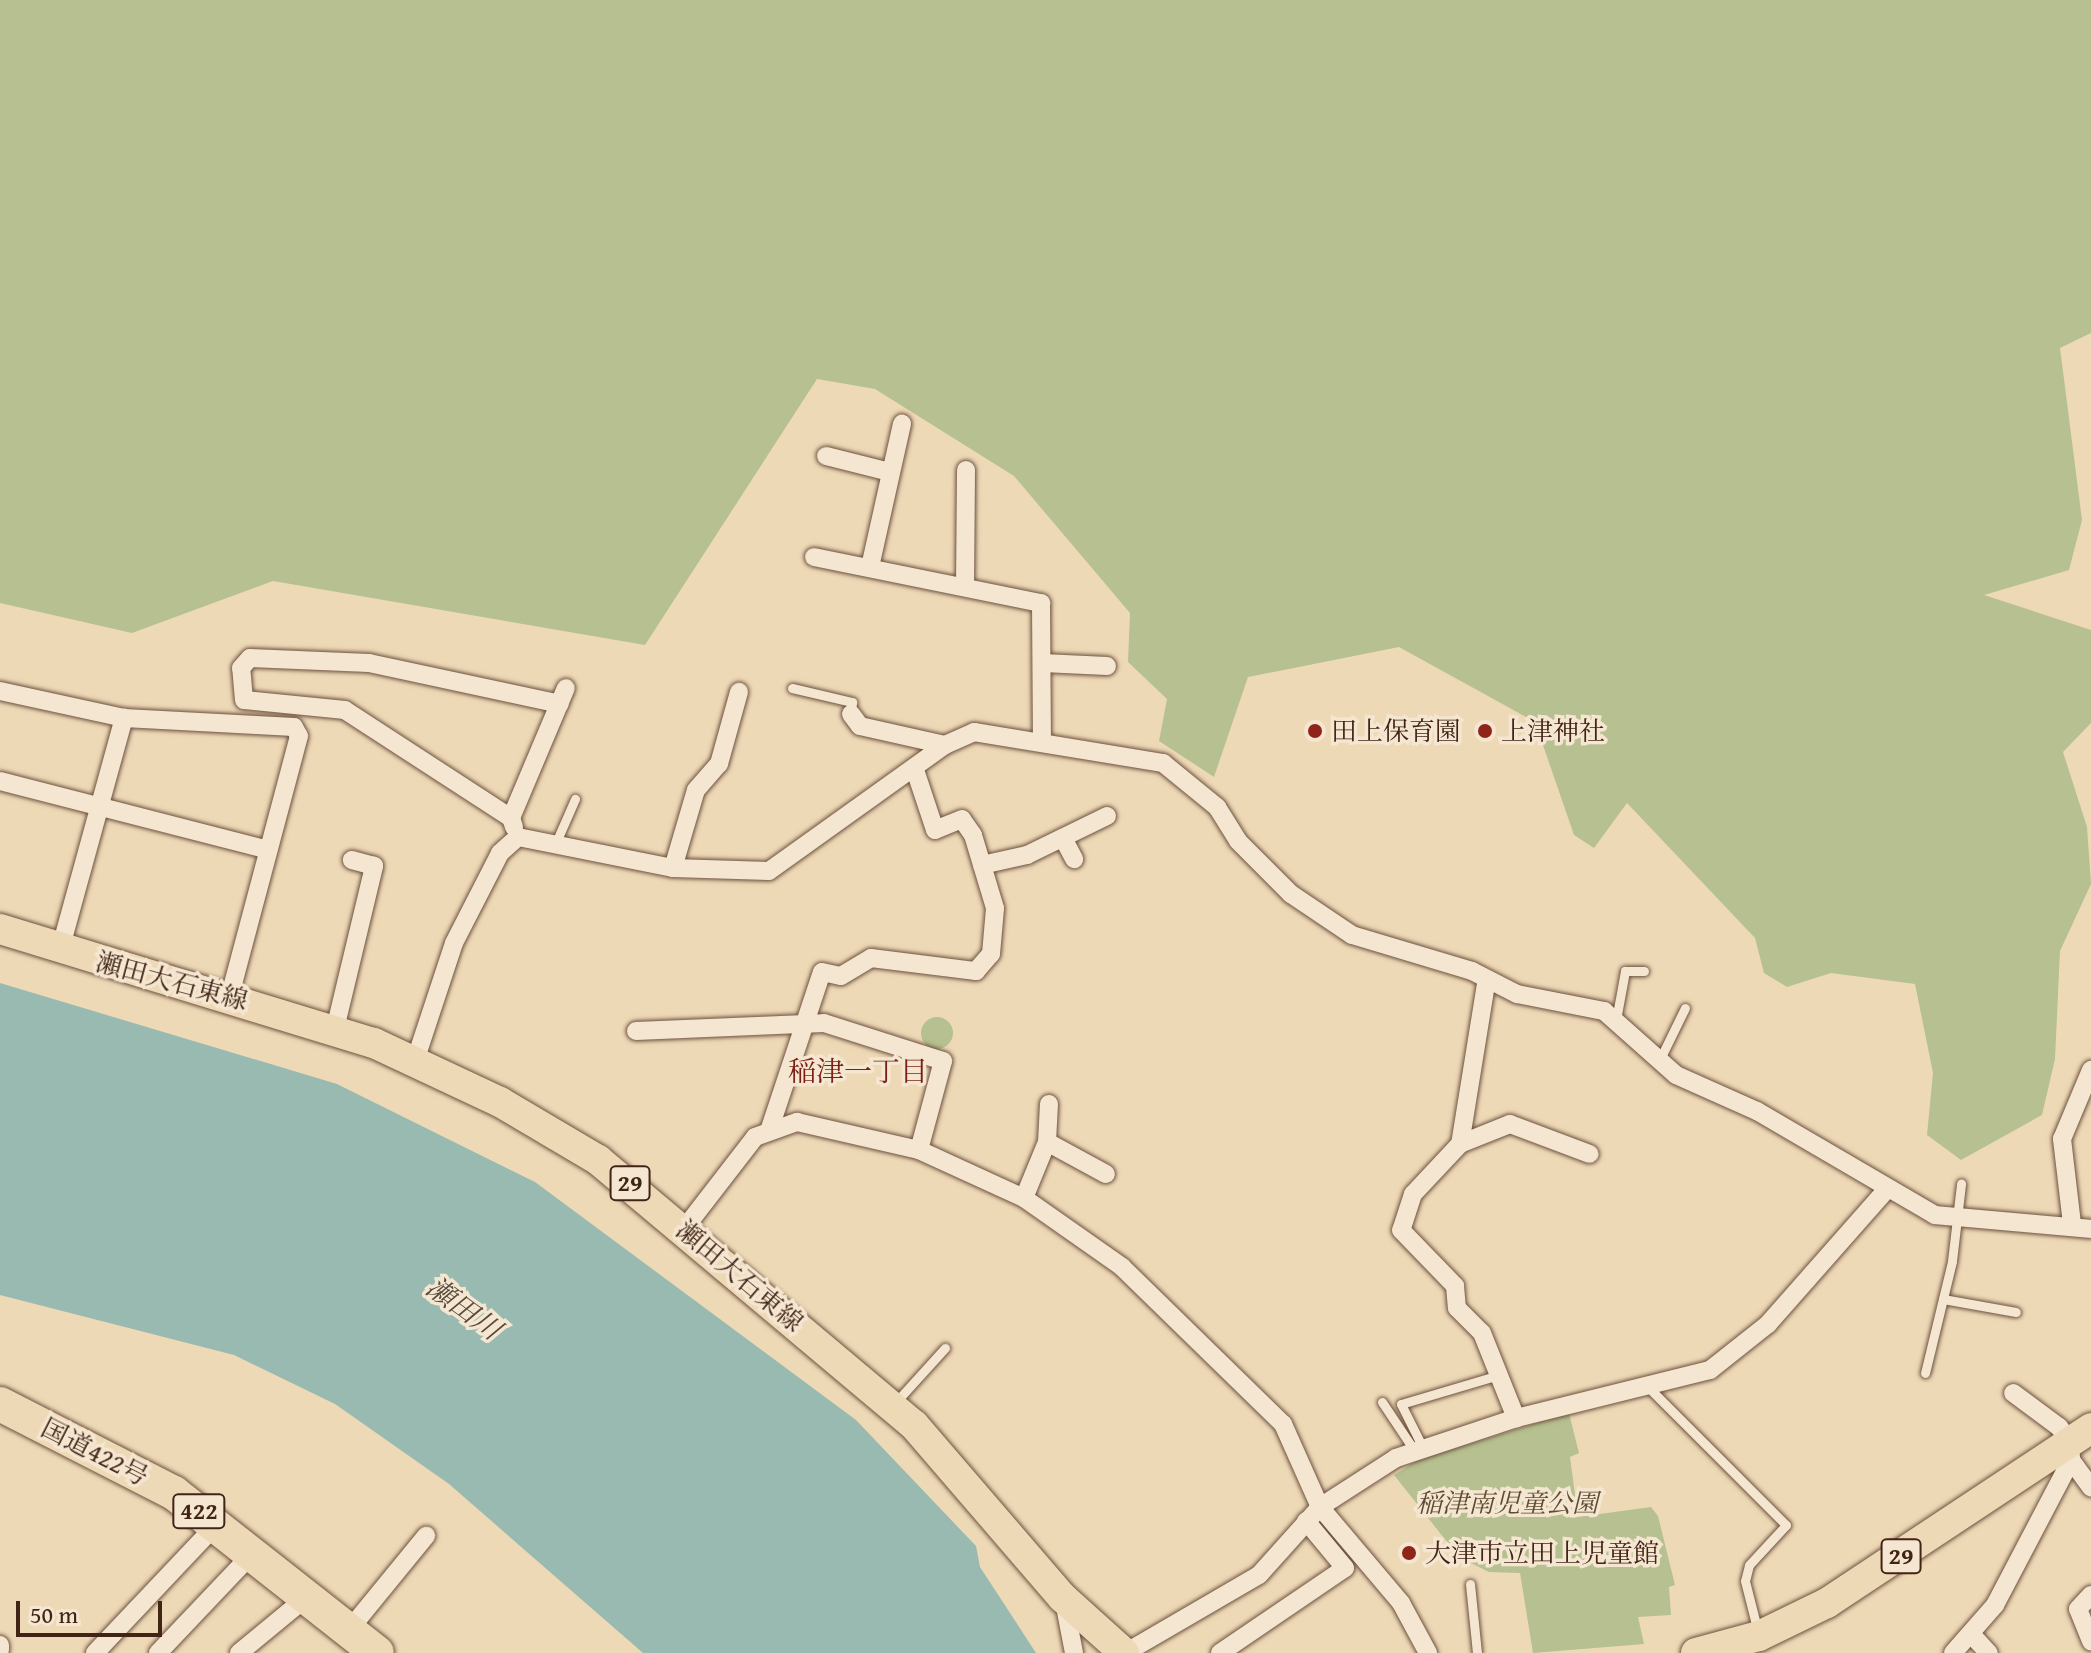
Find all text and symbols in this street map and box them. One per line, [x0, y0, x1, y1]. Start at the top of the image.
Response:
place label: 田上保育園 [1331, 715, 1461, 747]
place label: 上津神社 [1501, 715, 1605, 747]
marker: 田上保育園 [1306, 722, 1324, 740]
marker: 上津神社 [1476, 722, 1494, 740]
street label: 瀬田大石東線 [93, 946, 251, 1016]
district label: 稲津一丁目 [788, 1054, 928, 1088]
road number: 29 [608, 1163, 652, 1203]
street label: 瀬田大石東線 [670, 1214, 810, 1338]
water label: 瀬田川 [420, 1270, 508, 1346]
street label: 国道422号 [36, 1412, 154, 1492]
park label: 稲津南児童公園 [1416, 1487, 1598, 1519]
road number: 422 [171, 1491, 227, 1531]
road number: 29 [1879, 1536, 1923, 1576]
place label: 大津市立田上児童館 [1425, 1537, 1659, 1569]
marker: 大津市立田上児童館 [1400, 1544, 1418, 1562]
scale bar [20, 1585, 166, 1635]
text: 50 m [30, 1597, 78, 1632]

